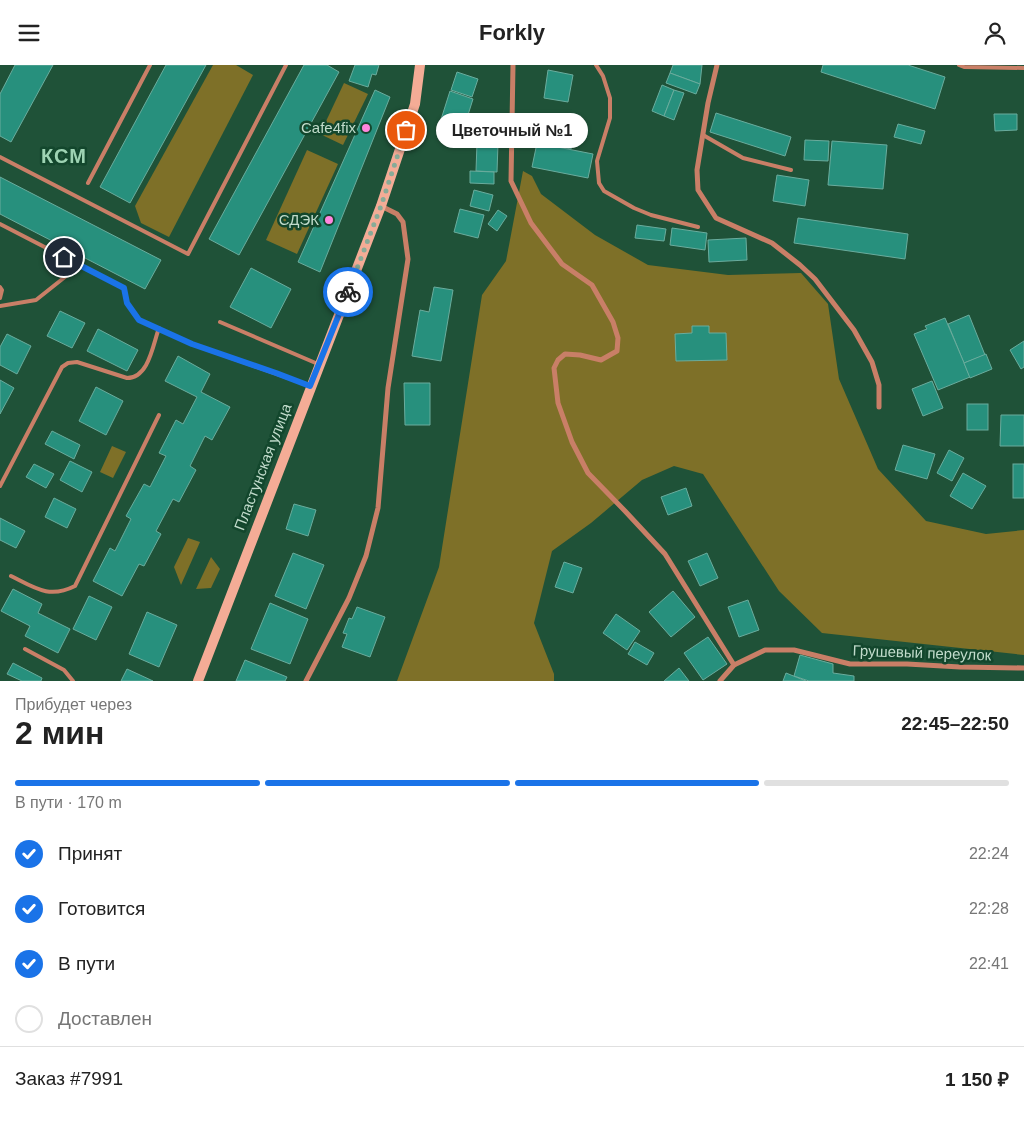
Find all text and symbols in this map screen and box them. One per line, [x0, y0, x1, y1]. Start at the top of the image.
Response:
icon: menu [15, 19, 43, 47]
icon: person [981, 19, 1009, 47]
text: Forkly [479, 20, 545, 45]
pin [385, 109, 427, 151]
callout: Цветочный №1 [436, 113, 588, 147]
icon: bag [392, 116, 420, 144]
place label: Cafe4fix [301, 119, 356, 136]
marker: Cafe4fix [360, 122, 372, 134]
text: Цветочный №1 [452, 122, 572, 139]
district label: КСМ [41, 145, 87, 167]
place label: СДЭК [279, 211, 319, 228]
marker: СДЭК [323, 214, 335, 226]
pin [43, 236, 85, 278]
icon: home [50, 243, 78, 271]
courier [323, 267, 373, 317]
icon: bike [334, 278, 362, 306]
street label: Пластунская улица [231, 400, 295, 533]
street label: Грушевый переулок [852, 642, 992, 663]
text: Прибудет через [15, 696, 132, 713]
text: 22:45–22:50 [901, 713, 1009, 734]
text: 2 мин [15, 715, 104, 751]
text: В пути · 170 m [15, 794, 122, 811]
icon: check [15, 840, 43, 868]
text: Принят [58, 843, 122, 864]
text: 22:24 [969, 845, 1009, 862]
icon: check [15, 895, 43, 923]
text: Готовится [58, 898, 145, 919]
text: 22:28 [969, 900, 1009, 917]
icon: check [15, 950, 43, 978]
text: В пути [58, 953, 115, 974]
text: 22:41 [969, 955, 1009, 972]
text: Доставлен [58, 1008, 152, 1029]
text: Заказ #7991 [15, 1068, 123, 1089]
text: 1 150 ₽ [945, 1069, 1009, 1090]

